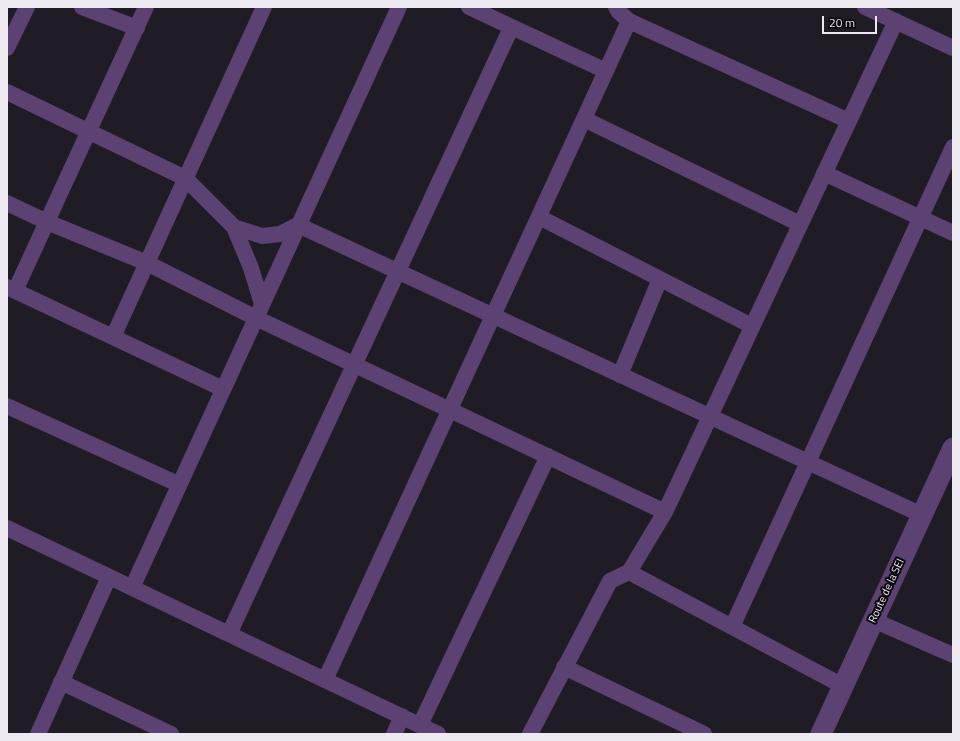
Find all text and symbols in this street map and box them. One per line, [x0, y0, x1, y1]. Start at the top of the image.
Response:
scale bar [824, 8, 879, 34]
text: 20 m [829, 13, 855, 32]
street label: Route de la SEI [866, 557, 908, 625]

